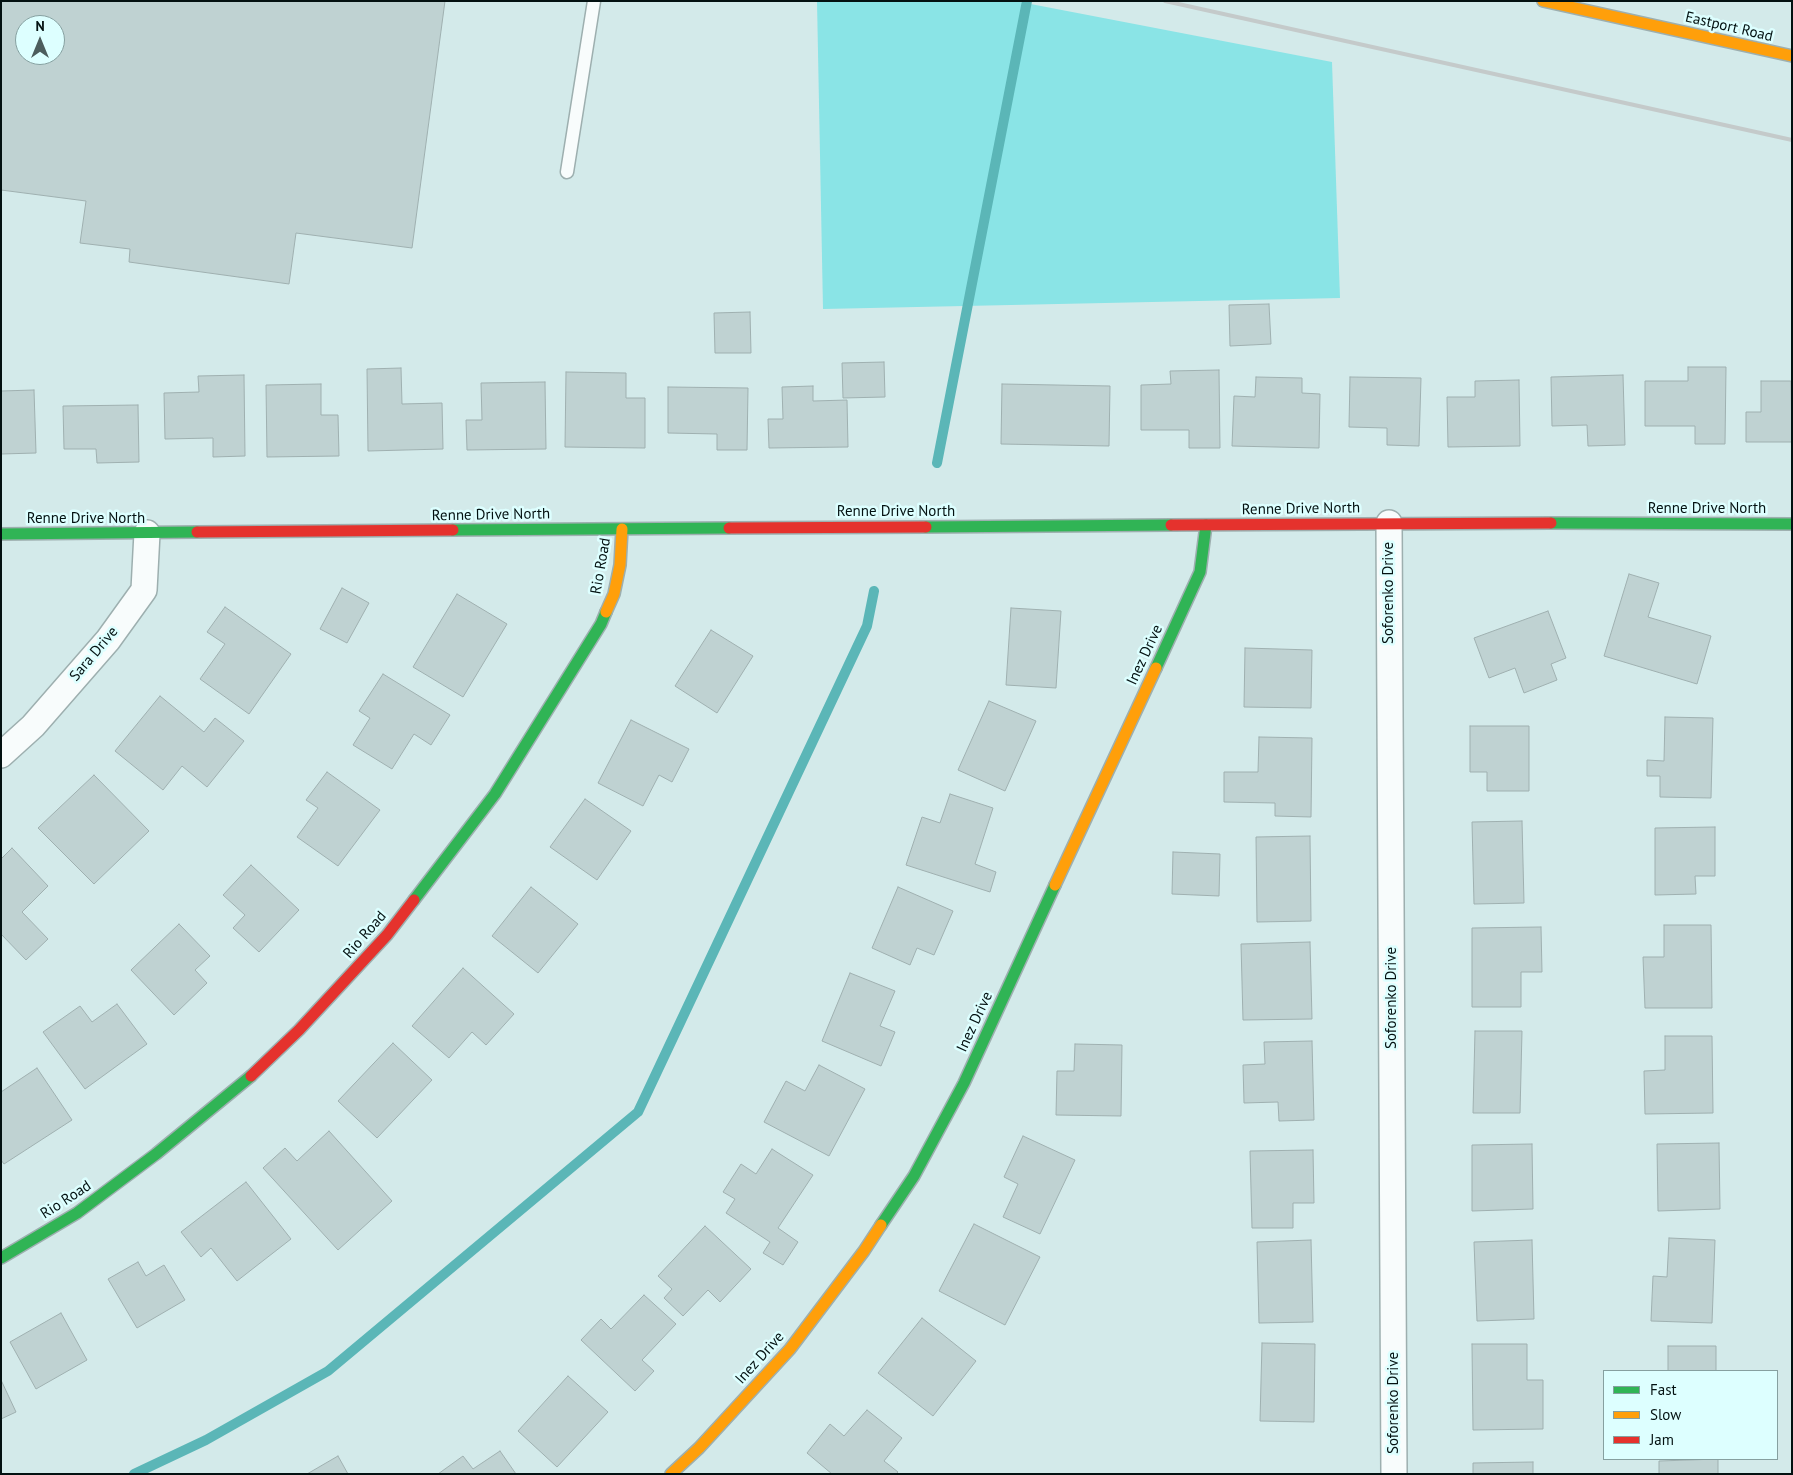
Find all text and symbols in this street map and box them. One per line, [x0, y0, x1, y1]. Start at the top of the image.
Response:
street label: Eastport Road [1683, 8, 1775, 46]
north arrow [15, 15, 65, 65]
text: N [35, 17, 45, 35]
street label: Renne Drive North [1242, 499, 1360, 519]
street label: Renne Drive North [1648, 500, 1766, 518]
street label: Renne Drive North [837, 503, 955, 521]
street label: Renne Drive North [432, 505, 550, 525]
street label: Renne Drive North [27, 510, 145, 528]
street label: Rio Road [587, 536, 615, 596]
street label: Soforenko Drive [1380, 542, 1398, 644]
street label: Inez Drive [1123, 622, 1167, 688]
street label: Sara Drive [66, 623, 122, 685]
street label: Rio Road [340, 908, 390, 962]
street label: Soforenko Drive [1383, 947, 1401, 1049]
street label: Inez Drive [953, 989, 997, 1055]
street label: Rio Road [37, 1177, 95, 1223]
street label: Inez Drive [732, 1328, 788, 1388]
street label: Soforenko Drive [1385, 1352, 1403, 1454]
legend [1603, 1370, 1778, 1460]
text: Fast [1650, 1380, 1677, 1399]
text: Slow [1650, 1405, 1681, 1424]
text: Jam [1650, 1430, 1674, 1449]

